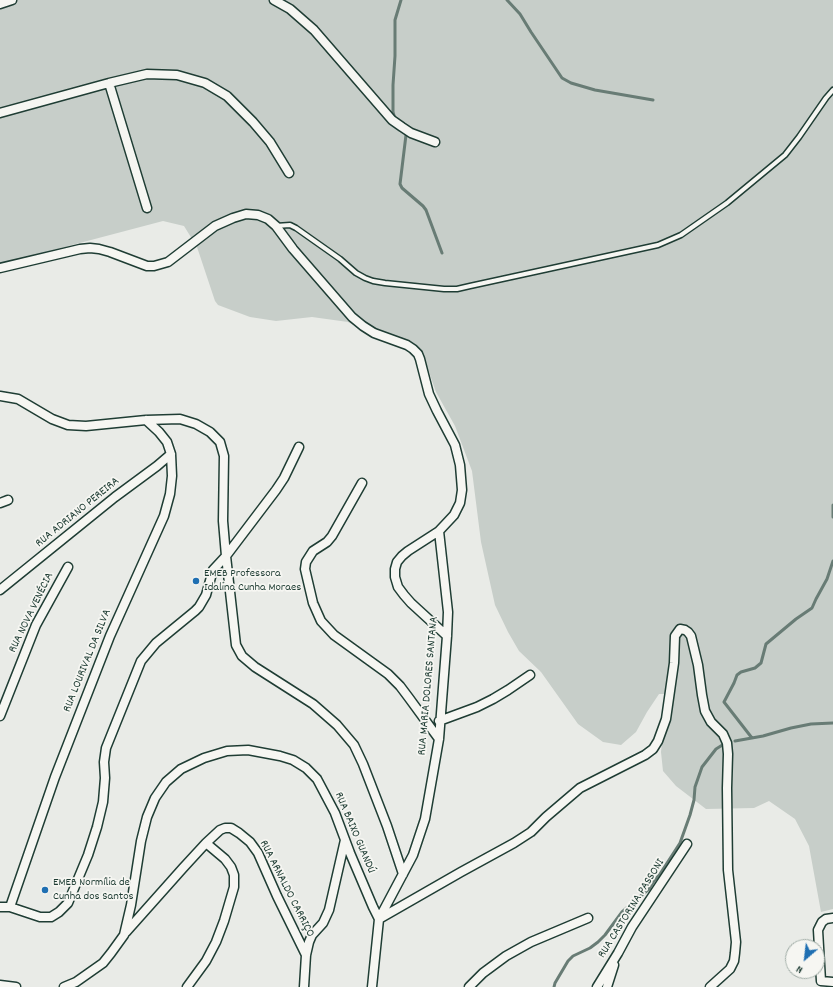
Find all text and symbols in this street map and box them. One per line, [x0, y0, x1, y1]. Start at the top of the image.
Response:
street label: RUA ADRIANO PEREIRA [33, 475, 123, 551]
place label: EMEB Professora Idalina Cunha Moraes [204, 567, 301, 595]
street label: RUA NOVA VENÉCIA [6, 570, 58, 656]
marker: EMEB Professora Idalina Cunha Moraes [191, 576, 201, 586]
street label: RUA LOURIVAL DA SILVA [61, 607, 115, 715]
street label: RUA MARIA DOLORES SANTANA [416, 616, 442, 756]
street label: RUA BAIXO GUANDÚ [330, 790, 378, 876]
street label: RUA ARNALDO CARRIÇO [255, 838, 317, 940]
street label: RUA CASTORINA PASSONI [596, 857, 668, 961]
place label: EMEB Normília de Cunha dos Santos [53, 876, 134, 904]
marker: EMEB Normília de Cunha dos Santos [40, 885, 50, 895]
north arrow [785, 939, 825, 979]
text: N [794, 960, 806, 977]

